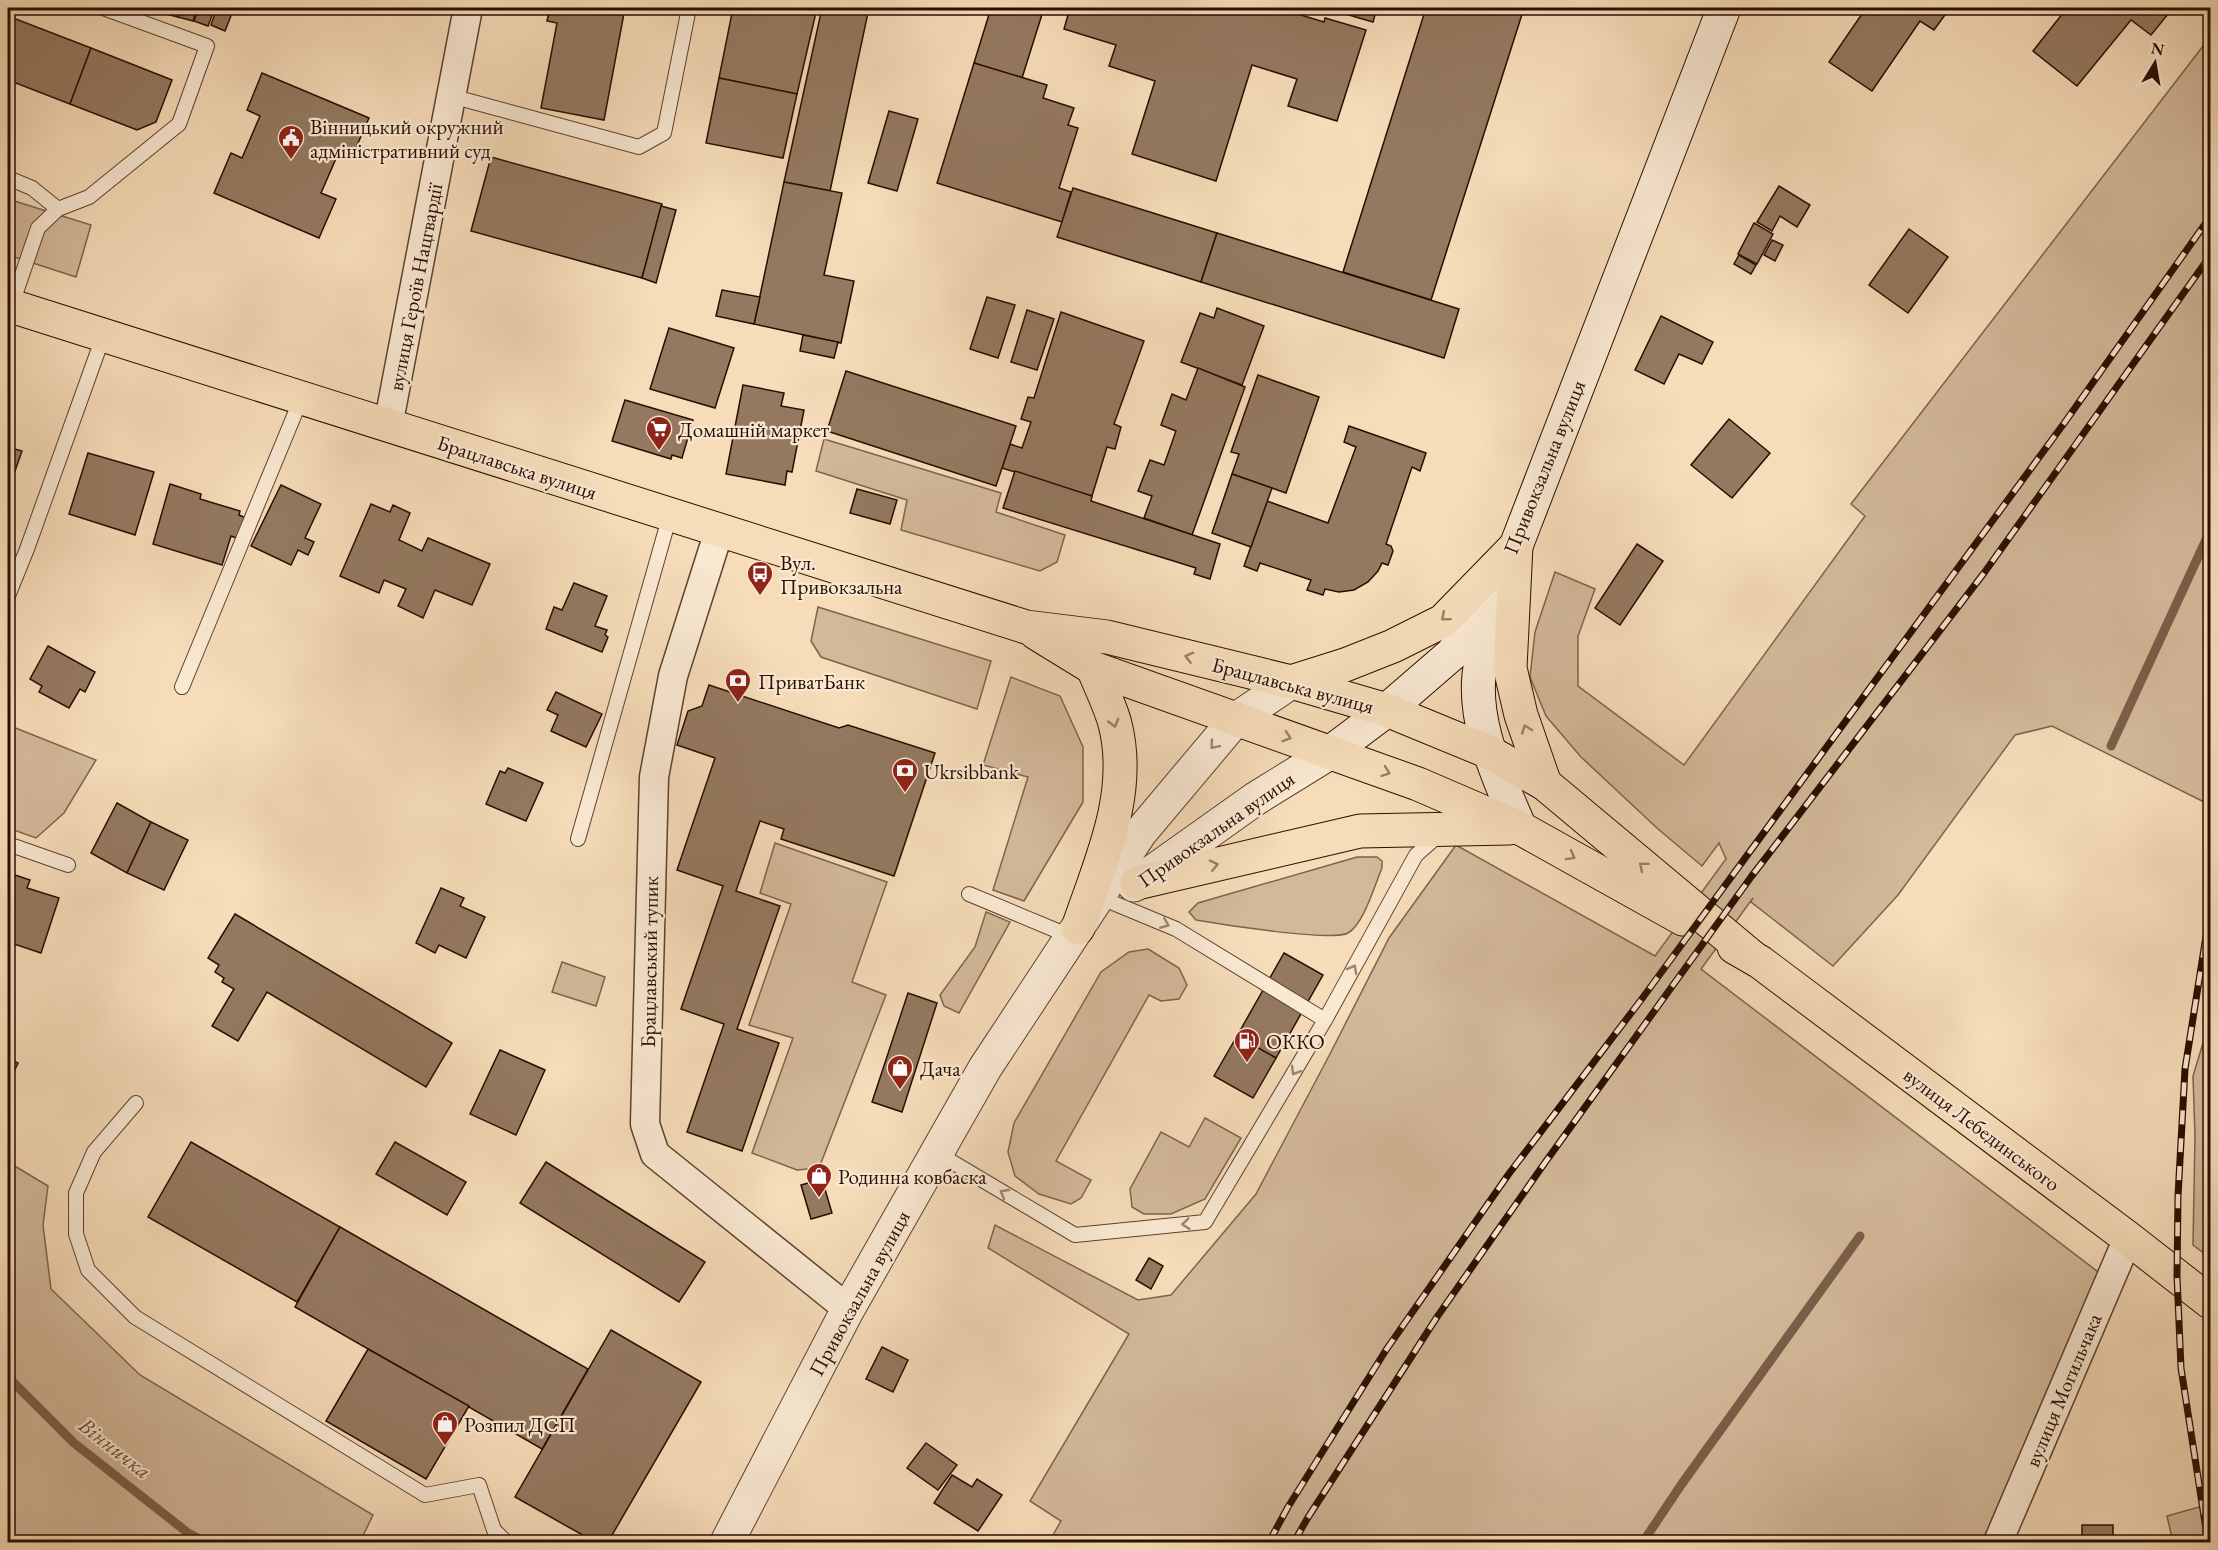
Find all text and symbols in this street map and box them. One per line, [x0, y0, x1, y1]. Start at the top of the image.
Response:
north arrow [2125, 33, 2185, 93]
text: N [2149, 37, 2166, 60]
place label: Вінницький окружний адміністративний суд [310, 113, 504, 164]
public building icon: Вінницький окружний адміністративний суд [276, 123, 306, 161]
street label: вулиця Героїв Нацгвардії [382, 180, 449, 393]
street label: Привокзальна вулиця [1497, 376, 1591, 558]
supermarket icon: Домашній маркет [644, 414, 674, 452]
place label: Домашній маркет [678, 416, 830, 443]
street label: Брацлавська вулиця [434, 428, 600, 506]
place label: Вул. Привокзальна [780, 549, 903, 600]
bus stop icon: Вул. Привокзальна [745, 559, 775, 597]
one-way arrow [1441, 610, 1452, 621]
street label: Брацлавська вулиця [1209, 650, 1377, 720]
one-way arrow [1184, 652, 1194, 665]
bank icon: ПриватБанк [723, 666, 753, 704]
place label: ПриватБанк [758, 668, 865, 695]
one-way arrow [1106, 718, 1119, 728]
one-way arrow [1520, 724, 1533, 735]
one-way arrow [1281, 730, 1292, 742]
one-way arrow [1211, 738, 1222, 749]
bank icon: Ukrsibbank [890, 756, 920, 794]
place label: Ukrsibbank [924, 758, 1020, 785]
street label: Привокзальна вулиця [1132, 765, 1300, 893]
one-way arrow [1380, 765, 1391, 777]
one-way arrow [1565, 849, 1575, 860]
one-way arrow [1209, 860, 1219, 873]
one-way arrow [1639, 862, 1650, 873]
street label: Брацлавський тупик [634, 876, 664, 1048]
one-way arrow [1159, 917, 1170, 929]
one-way arrow [1346, 965, 1357, 975]
fuel station icon: ОККО [1232, 1026, 1262, 1064]
place label: ОККО [1266, 1028, 1325, 1055]
shop icon: Дача [885, 1053, 915, 1091]
place label: Дача [920, 1055, 961, 1082]
street label: вулиця Лебединського [1898, 1061, 2066, 1197]
one-way arrow [1291, 1065, 1302, 1075]
shop icon: Родинна ковбаска [804, 1161, 834, 1199]
place label: Родинна ковбаска [838, 1163, 987, 1190]
one-way arrow [1000, 1188, 1010, 1200]
street label: Привокзальна вулиця [802, 1205, 916, 1381]
one-way arrow [1182, 1217, 1191, 1230]
street label: вулиця Могильчака [2019, 1309, 2108, 1471]
shop icon: Розпил ДСП [430, 1409, 460, 1447]
water label: Вінничка [72, 1410, 157, 1485]
place label: Розпил ДСП [464, 1411, 576, 1438]

